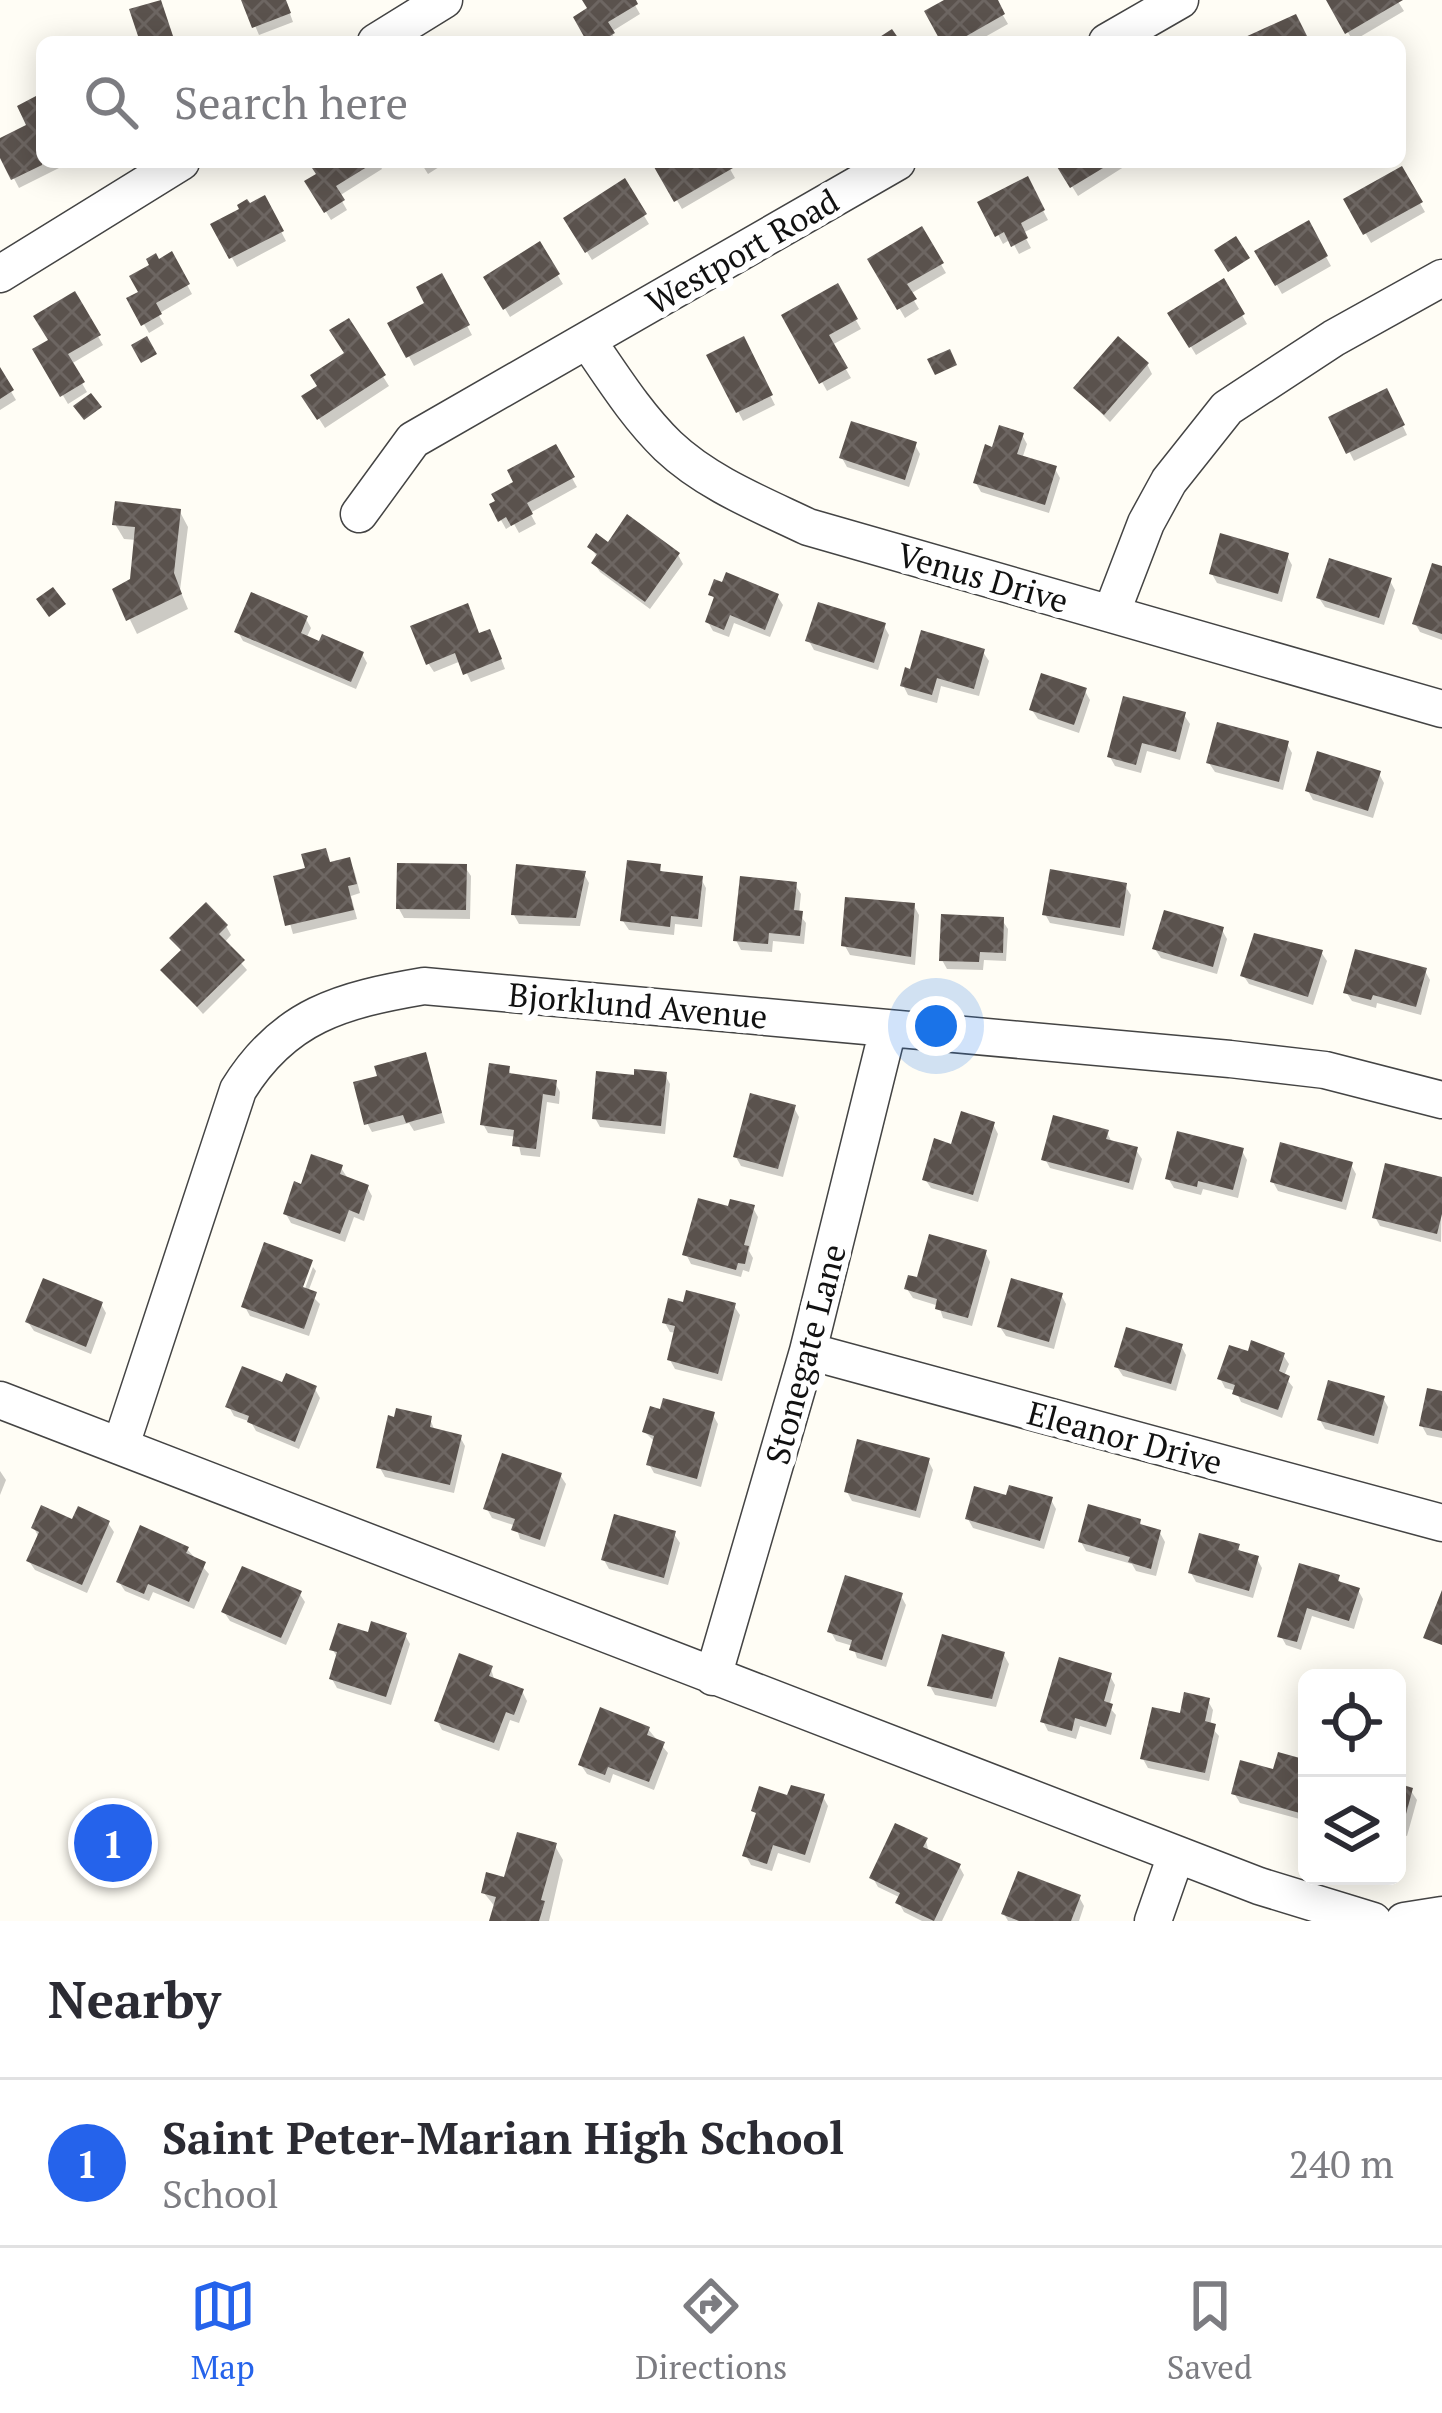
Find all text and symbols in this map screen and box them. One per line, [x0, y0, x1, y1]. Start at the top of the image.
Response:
search box [36, 36, 1406, 168]
icon: search [78, 69, 144, 135]
text: Search here [174, 72, 408, 132]
street label: Westport Road [638, 179, 846, 323]
street label: Venus Drive [893, 532, 1073, 622]
street label: Bjorklund Avenue [507, 972, 769, 1038]
your location [906, 996, 966, 1056]
street label: Stonegate Lane [755, 1239, 855, 1469]
street label: Eleanor Drive [1023, 1390, 1227, 1484]
map controls [1298, 1669, 1406, 1885]
button: locate [1298, 1669, 1406, 1777]
button: layers [1298, 1777, 1406, 1885]
pin: 1 [74, 1798, 152, 1888]
text: Nearby [48, 1965, 221, 2033]
text: Saint Peter-Marian High School [162, 2107, 844, 2167]
text: 1 [76, 2137, 98, 2189]
text: 240 m [1289, 2137, 1394, 2189]
text: School [162, 2167, 279, 2219]
tab: Map [190, 2273, 256, 2388]
tab: Directions [635, 2273, 787, 2388]
tab: Saved [1167, 2273, 1252, 2388]

